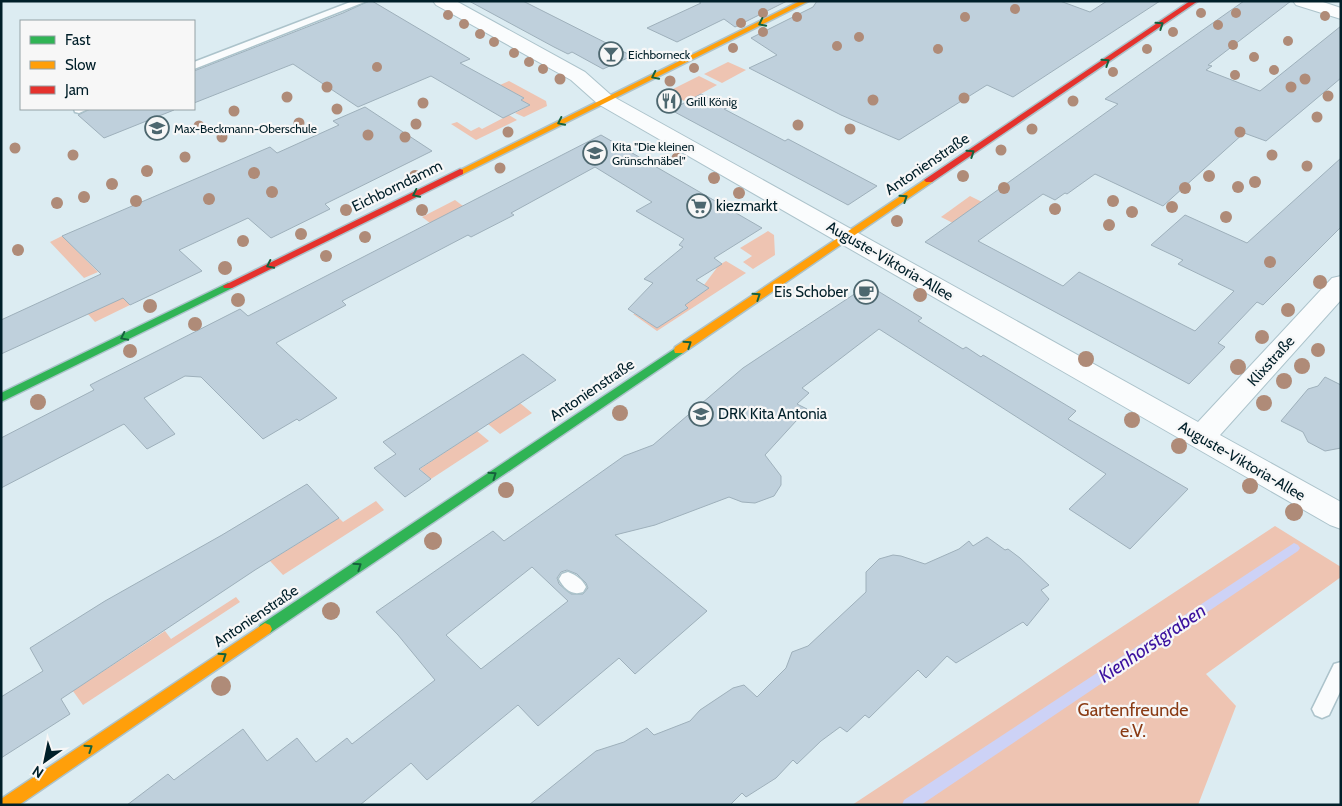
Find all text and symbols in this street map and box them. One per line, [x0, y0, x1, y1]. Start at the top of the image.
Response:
one-way arrow [758, 17, 767, 27]
legend [20, 20, 195, 110]
one-way arrow [1154, 22, 1164, 31]
text: Fast [65, 31, 90, 49]
bar icon: Eichborneck [598, 41, 624, 67]
place label: Eichborneck [628, 47, 691, 62]
text: Slow [65, 56, 96, 74]
one-way arrow [1100, 59, 1110, 68]
one-way arrow [651, 70, 660, 80]
text: Jam [64, 81, 89, 99]
restaurant icon: Grill König [656, 88, 682, 114]
place label: Grill König [686, 94, 738, 109]
school or university icon: Max-Beckmann-Oberschule [144, 115, 170, 141]
one-way arrow [558, 116, 567, 126]
place label: Max-Beckmann-Oberschule [174, 121, 317, 136]
street label: Antonienstraße [881, 129, 973, 199]
place label: Kita "Die kleinen Grünschnäbel" [612, 139, 695, 168]
school or university icon: Kita "Die kleinen Grünschnäbel" [582, 140, 608, 166]
one-way arrow [966, 149, 975, 159]
street label: Eichborndamm [349, 156, 445, 216]
one-way arrow [412, 188, 421, 198]
supermarket icon: kiezmarkt [686, 193, 712, 219]
one-way arrow [898, 194, 907, 204]
place label: kiezmarkt [716, 197, 778, 215]
street label: Auguste-Viktoria-Allee [824, 217, 957, 305]
one-way arrow [266, 259, 275, 270]
cafe icon: Eis Schober [853, 279, 879, 305]
place label: Eis Schober [774, 283, 848, 301]
one-way arrow [751, 293, 760, 302]
one-way arrow [120, 331, 129, 341]
street label: Klixstraße [1244, 332, 1299, 390]
one-way arrow [683, 340, 692, 350]
street label: Antonienstraße [546, 355, 638, 425]
school or university icon: DRK Kita Antonia [688, 401, 714, 427]
place label: DRK Kita Antonia [718, 405, 828, 423]
street label: Auguste-Viktoria-Allee [1176, 417, 1309, 505]
one-way arrow [487, 472, 497, 481]
one-way arrow [353, 562, 362, 572]
street label: Antonienstraße [210, 581, 302, 651]
water label: Kienhorstgraben [1094, 599, 1210, 687]
one-way arrow [218, 653, 227, 662]
park label: Gartenfreunde e.V. [1078, 699, 1188, 742]
north arrow [20, 736, 70, 786]
one-way arrow [83, 745, 93, 754]
text: N [29, 762, 47, 782]

